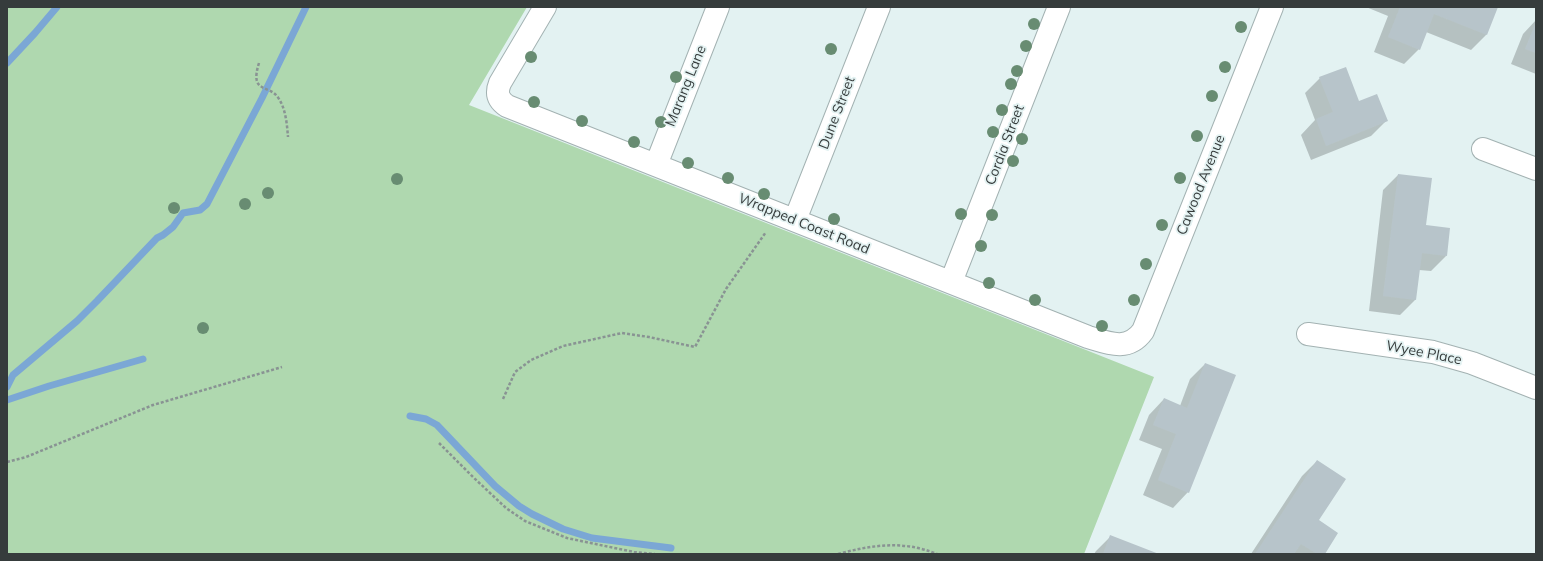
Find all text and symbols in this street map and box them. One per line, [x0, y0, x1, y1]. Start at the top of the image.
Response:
street label: Marang Lane [662, 43, 710, 129]
street label: Dune Street [815, 74, 859, 152]
street label: Cordia Street [982, 103, 1028, 187]
street label: Cawood Avenue [1173, 132, 1229, 238]
street label: Wrapped Coast Road [736, 190, 872, 258]
street label: Wyee Place [1385, 337, 1463, 369]

